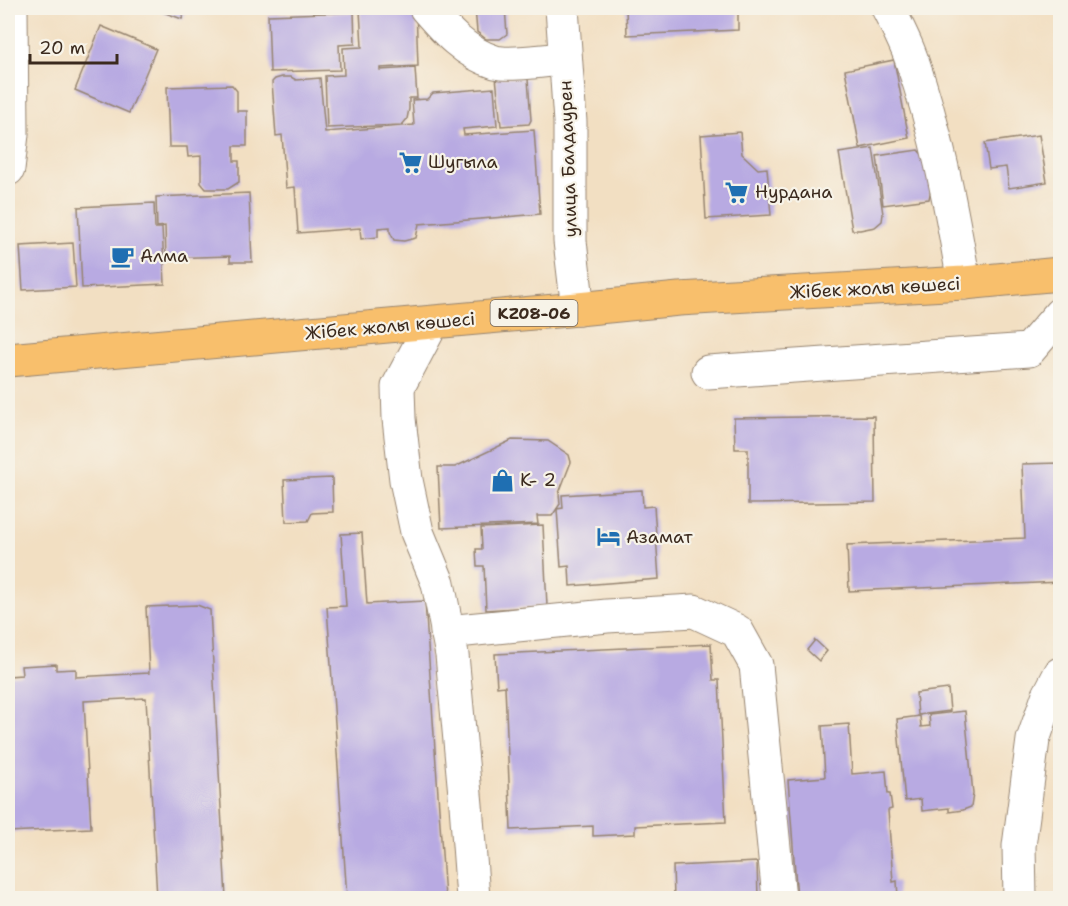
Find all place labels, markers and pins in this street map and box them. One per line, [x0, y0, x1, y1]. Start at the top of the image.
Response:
supermarket icon: Шугыла [397, 149, 423, 175]
place label: Шугыла [428, 150, 498, 174]
supermarket icon: Нурдана [724, 179, 750, 205]
place label: Нурдана [755, 180, 832, 204]
cafe icon: Алма [109, 243, 135, 269]
place label: Алма [140, 244, 188, 268]
shop icon: К- 2 [489, 467, 515, 493]
place label: К- 2 [520, 468, 556, 492]
hotel icon: Азамат [595, 524, 621, 550]
place label: Азамат [626, 525, 693, 549]

